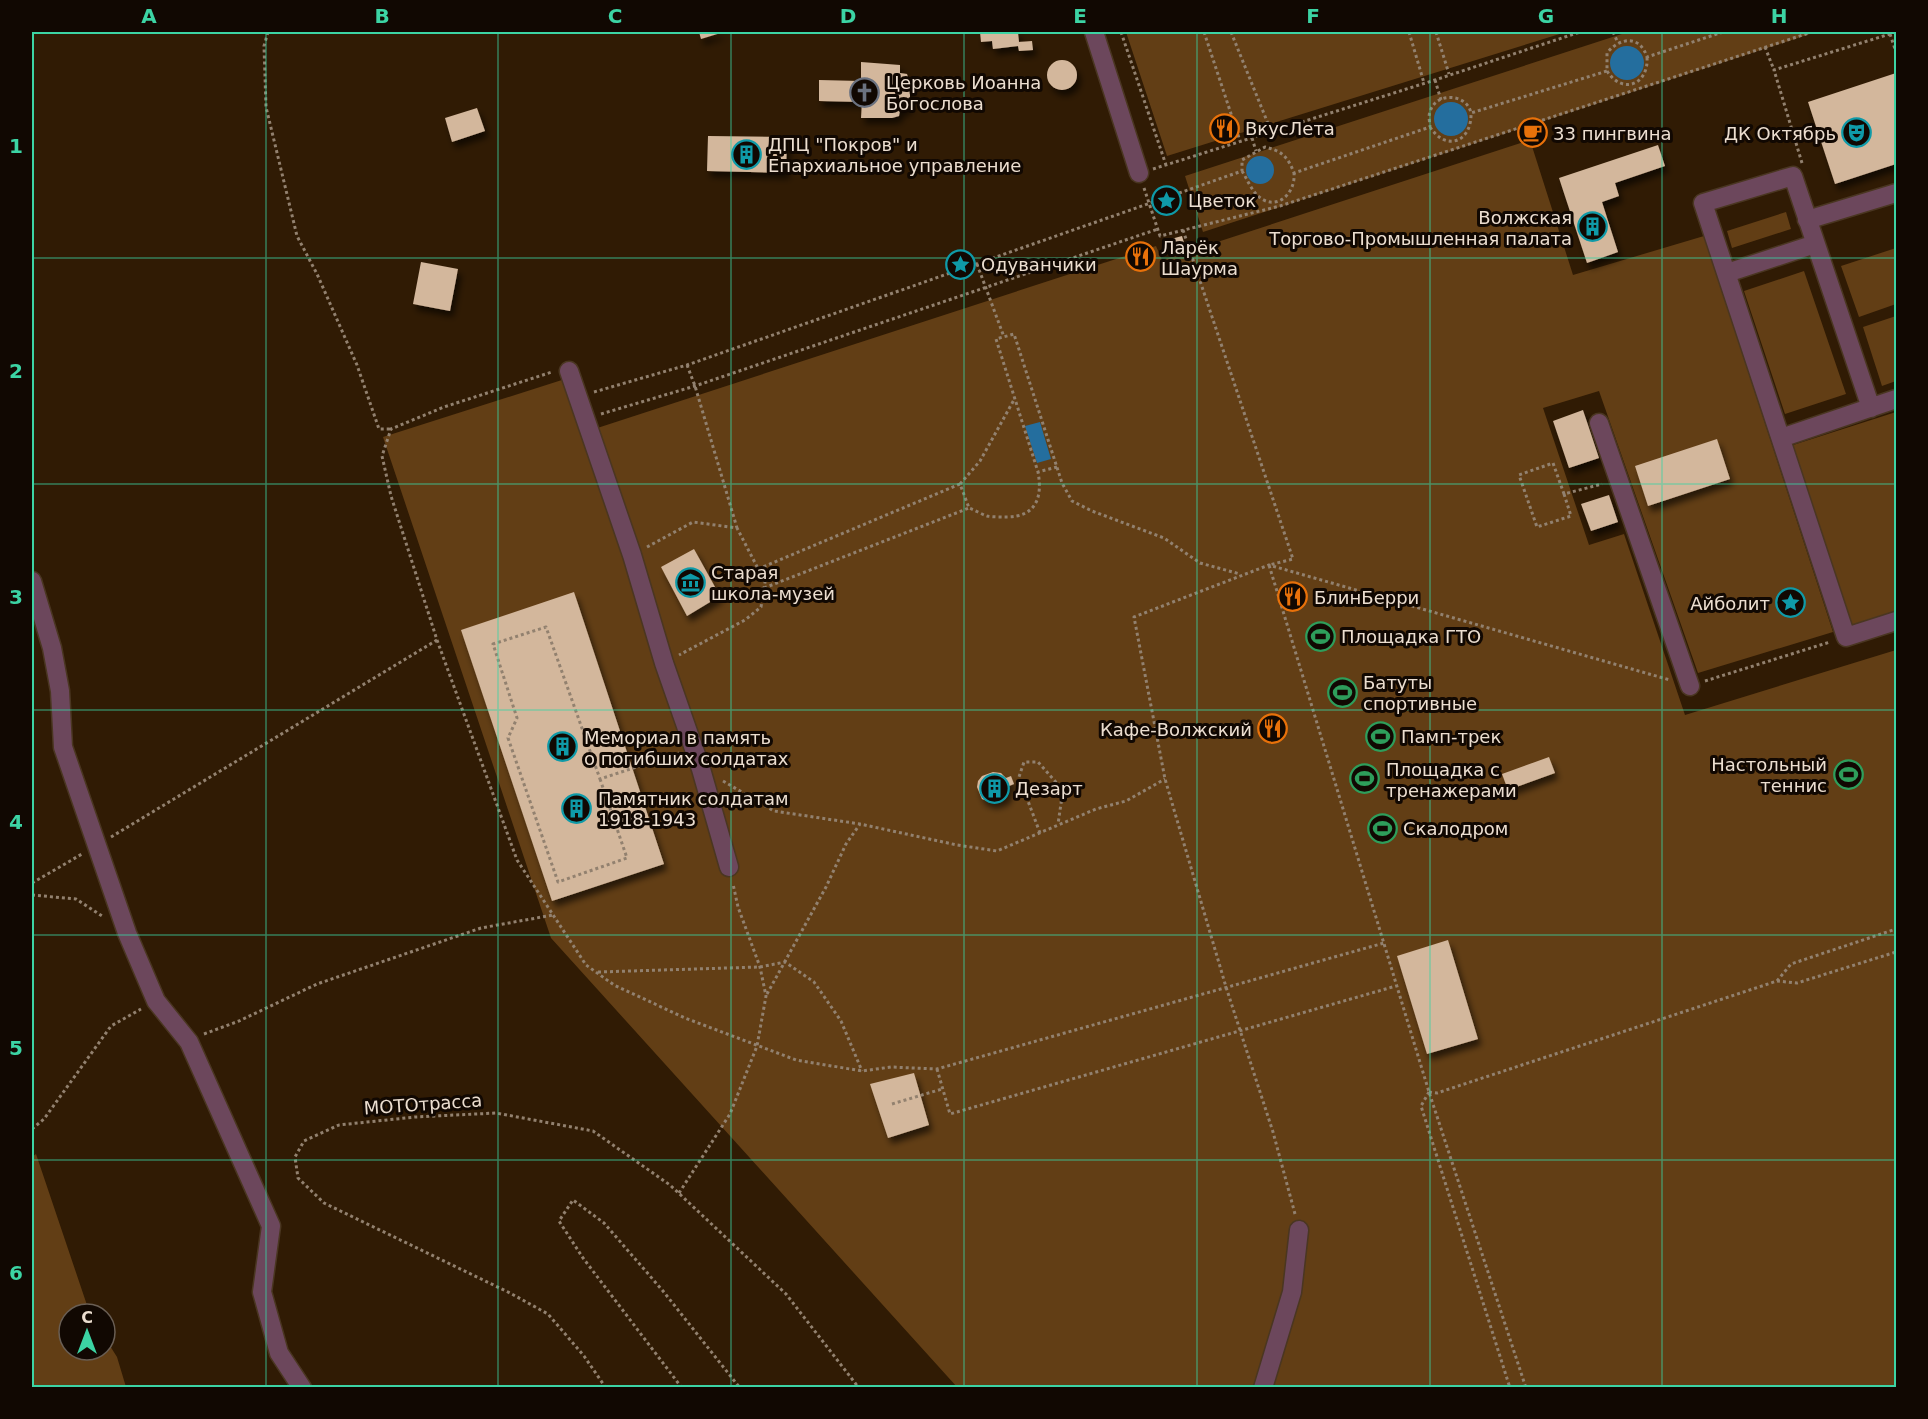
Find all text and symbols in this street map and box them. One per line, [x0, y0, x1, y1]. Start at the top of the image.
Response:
text: A [141, 4, 157, 28]
text: B [374, 4, 390, 28]
text: C [608, 4, 622, 28]
text: D [840, 4, 856, 28]
text: E [1073, 4, 1087, 28]
text: F [1306, 4, 1320, 28]
text: G [1538, 4, 1554, 28]
text: H [1771, 4, 1787, 28]
place label: Церковь Иоанна Богослова [886, 72, 1041, 114]
church icon: Церковь Иоанна Богослова [849, 76, 881, 108]
restaurant icon: ВкусЛета [1208, 112, 1240, 144]
cafe icon: 33 пингвина [1516, 117, 1548, 149]
theatre icon: ДК Октябрь [1841, 117, 1873, 149]
place label: ВкусЛета [1245, 118, 1335, 139]
place label: 33 пингвина [1553, 123, 1671, 144]
place label: ДК Октябрь [1724, 123, 1836, 144]
text: 1 [9, 134, 23, 158]
place label: ДПЦ "Покров" и Епархиальное управление [768, 134, 1021, 176]
building icon: ДПЦ "Покров" и Епархиальное управление [731, 138, 763, 170]
place icon: Цветок [1151, 184, 1183, 216]
place label: Цветок [1188, 190, 1256, 211]
place label: Волжская Торгово-Промышленная палата [1268, 207, 1572, 249]
building icon: Волжская Торгово-Промышленная палата [1577, 211, 1609, 243]
place label: Ларёк Шаурма [1161, 237, 1238, 279]
restaurant icon: Ларёк Шаурма [1124, 241, 1156, 273]
place icon: Одуванчики [944, 248, 976, 280]
place label: Одуванчики [981, 254, 1097, 275]
text: 2 [9, 359, 23, 383]
place label: Старая школа-музей [711, 562, 835, 604]
museum icon: Старая школа-музей [674, 566, 706, 598]
restaurant icon: БлинБерри [1277, 581, 1309, 613]
text: 3 [9, 585, 23, 609]
place label: БлинБерри [1314, 587, 1419, 608]
place icon: Айболит [1775, 587, 1807, 619]
place label: Айболит [1690, 593, 1770, 614]
sports icon: Площадка ГТО [1304, 620, 1336, 652]
place label: Площадка ГТО [1341, 626, 1481, 647]
place label: Батуты спортивные [1363, 672, 1477, 714]
sports icon: Батуты спортивные [1326, 676, 1358, 708]
restaurant icon: Кафе-Волжский [1257, 713, 1289, 745]
place label: Кафе-Волжский [1100, 719, 1252, 740]
sports icon: Памп-трек [1364, 720, 1396, 752]
place label: Памп-трек [1401, 726, 1501, 747]
place label: Мемориал в память о погибших солдатах [584, 727, 789, 769]
building icon: Мемориал в память о погибших солдатах [547, 731, 579, 763]
place label: Настольный теннис [1711, 754, 1827, 796]
sports icon: Настольный теннис [1832, 758, 1864, 790]
place label: Площадка с тренажерами [1386, 759, 1517, 801]
sports icon: Площадка с тренажерами [1349, 763, 1381, 795]
building icon: Дезарт [978, 772, 1010, 804]
place label: Дезарт [1015, 778, 1083, 799]
place label: Памятник солдатам 1918-1943 [598, 788, 789, 830]
building icon: Памятник солдатам 1918-1943 [561, 792, 593, 824]
text: 4 [9, 810, 23, 834]
sports icon: Скалодром [1366, 812, 1398, 844]
place label: Скалодром [1403, 818, 1508, 839]
text: 5 [9, 1036, 23, 1060]
street label: МОТОтрасса [363, 1089, 483, 1119]
text: 6 [9, 1261, 23, 1285]
north arrow [57, 1302, 117, 1362]
text: С [81, 1308, 93, 1327]

